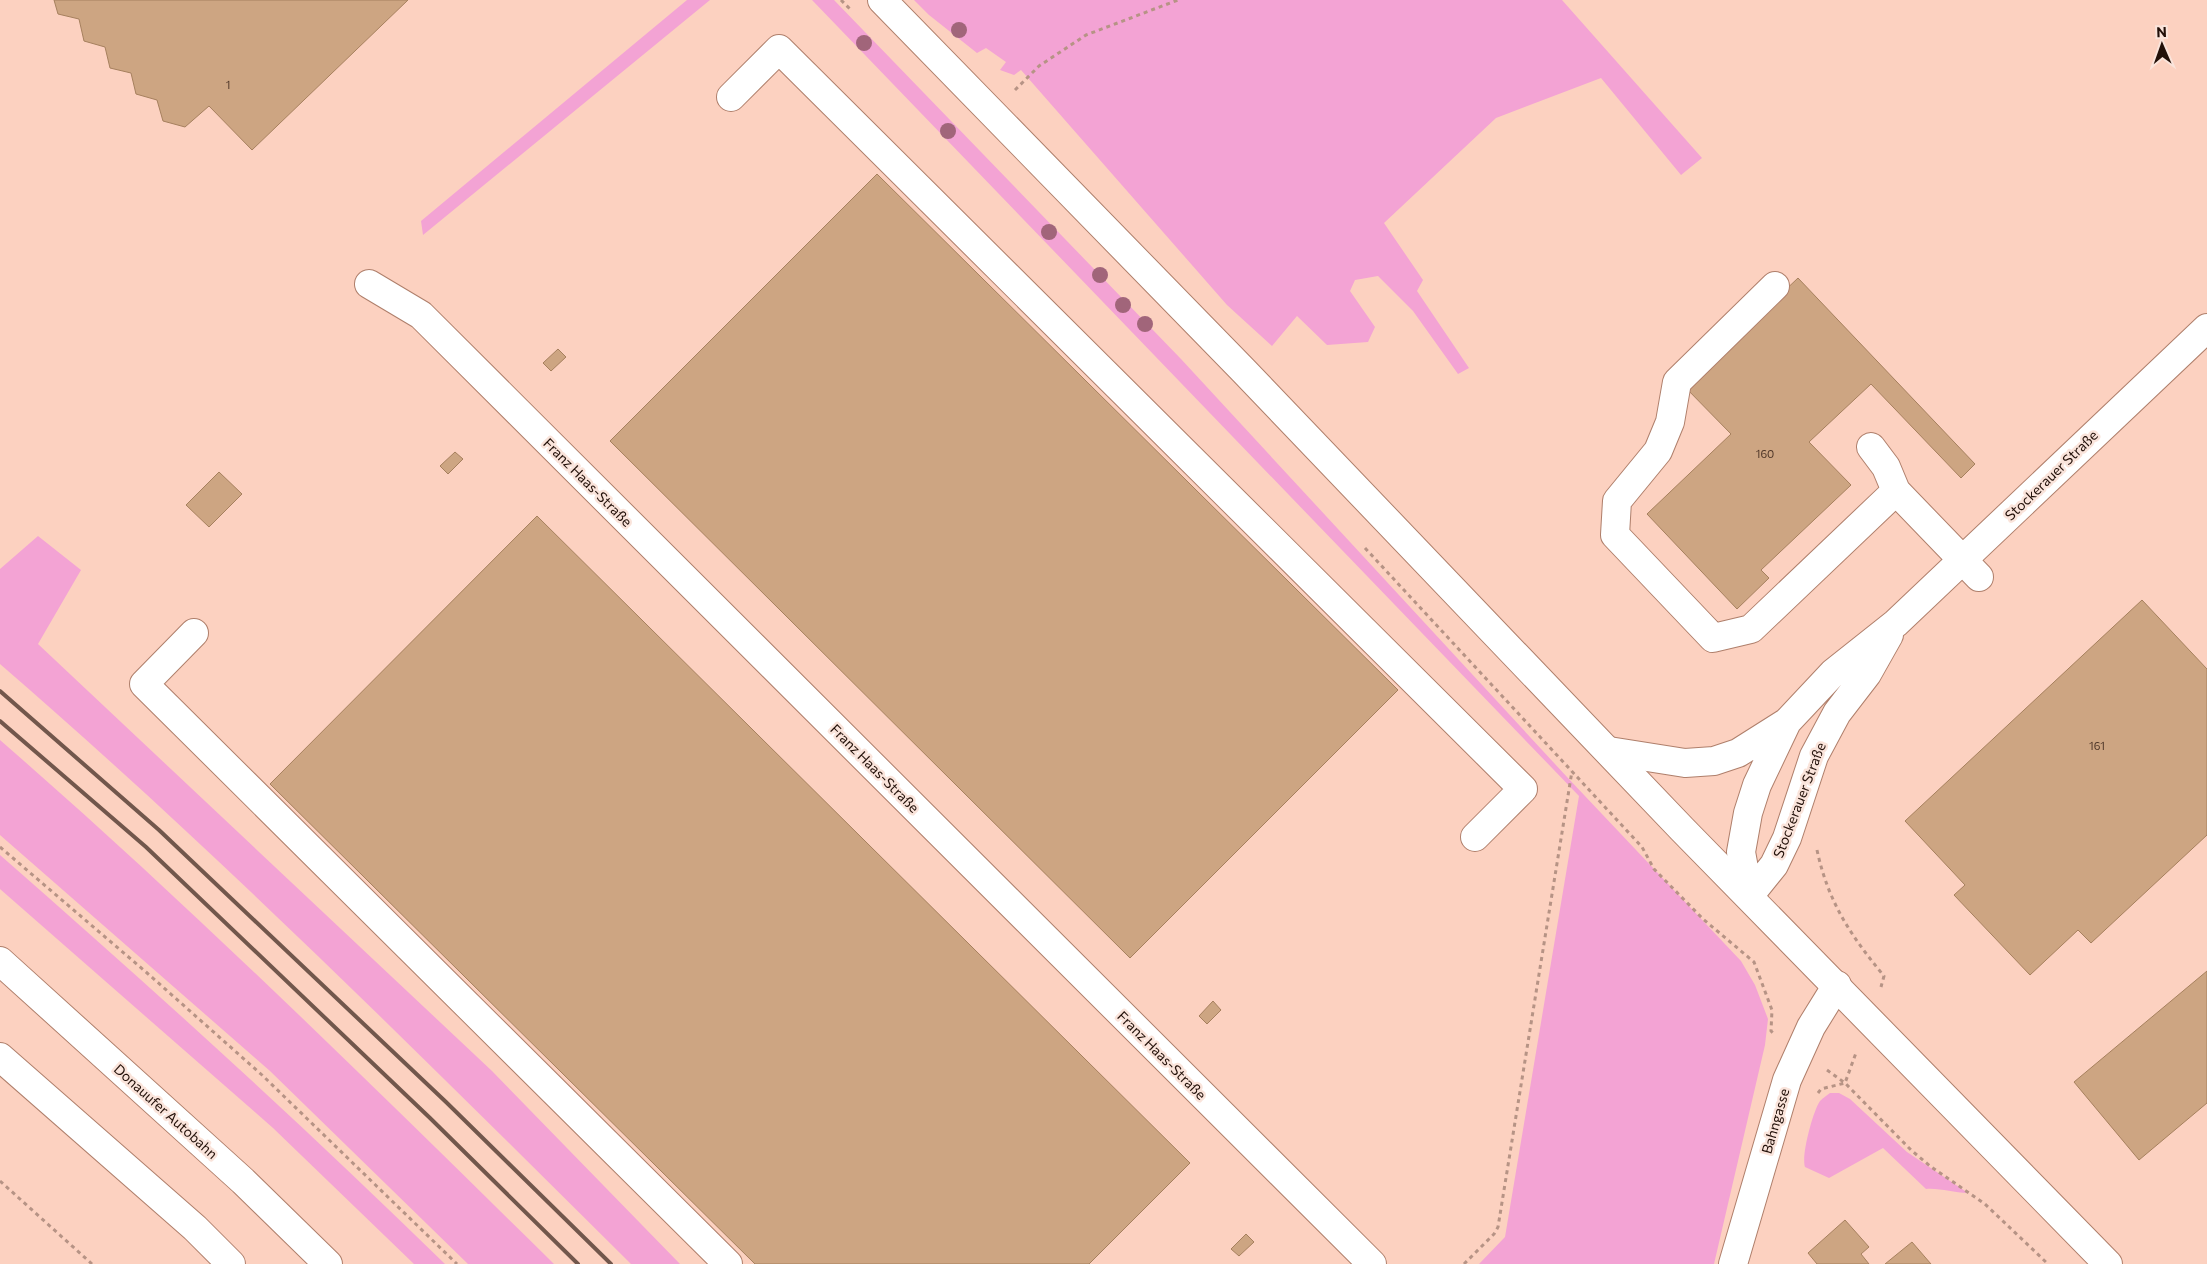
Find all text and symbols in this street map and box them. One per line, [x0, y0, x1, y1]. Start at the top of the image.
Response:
north arrow [2137, 20, 2187, 70]
text: N [2156, 23, 2167, 40]
house number: 1 [226, 78, 230, 91]
street label: Stockerauer Straße [2001, 426, 2101, 524]
street label: Franz Haas-Straße [540, 434, 636, 530]
house number: 160 [1756, 447, 1774, 460]
street label: Franz Haas-Straße [827, 720, 923, 816]
house number: 161 [2089, 739, 2105, 752]
street label: Stockerauer Straße [1769, 740, 1829, 860]
street label: Franz Haas-Straße [1114, 1007, 1210, 1103]
street label: Donauufer Autobahn [111, 1060, 221, 1162]
street label: Bahngasse [1758, 1086, 1792, 1156]

